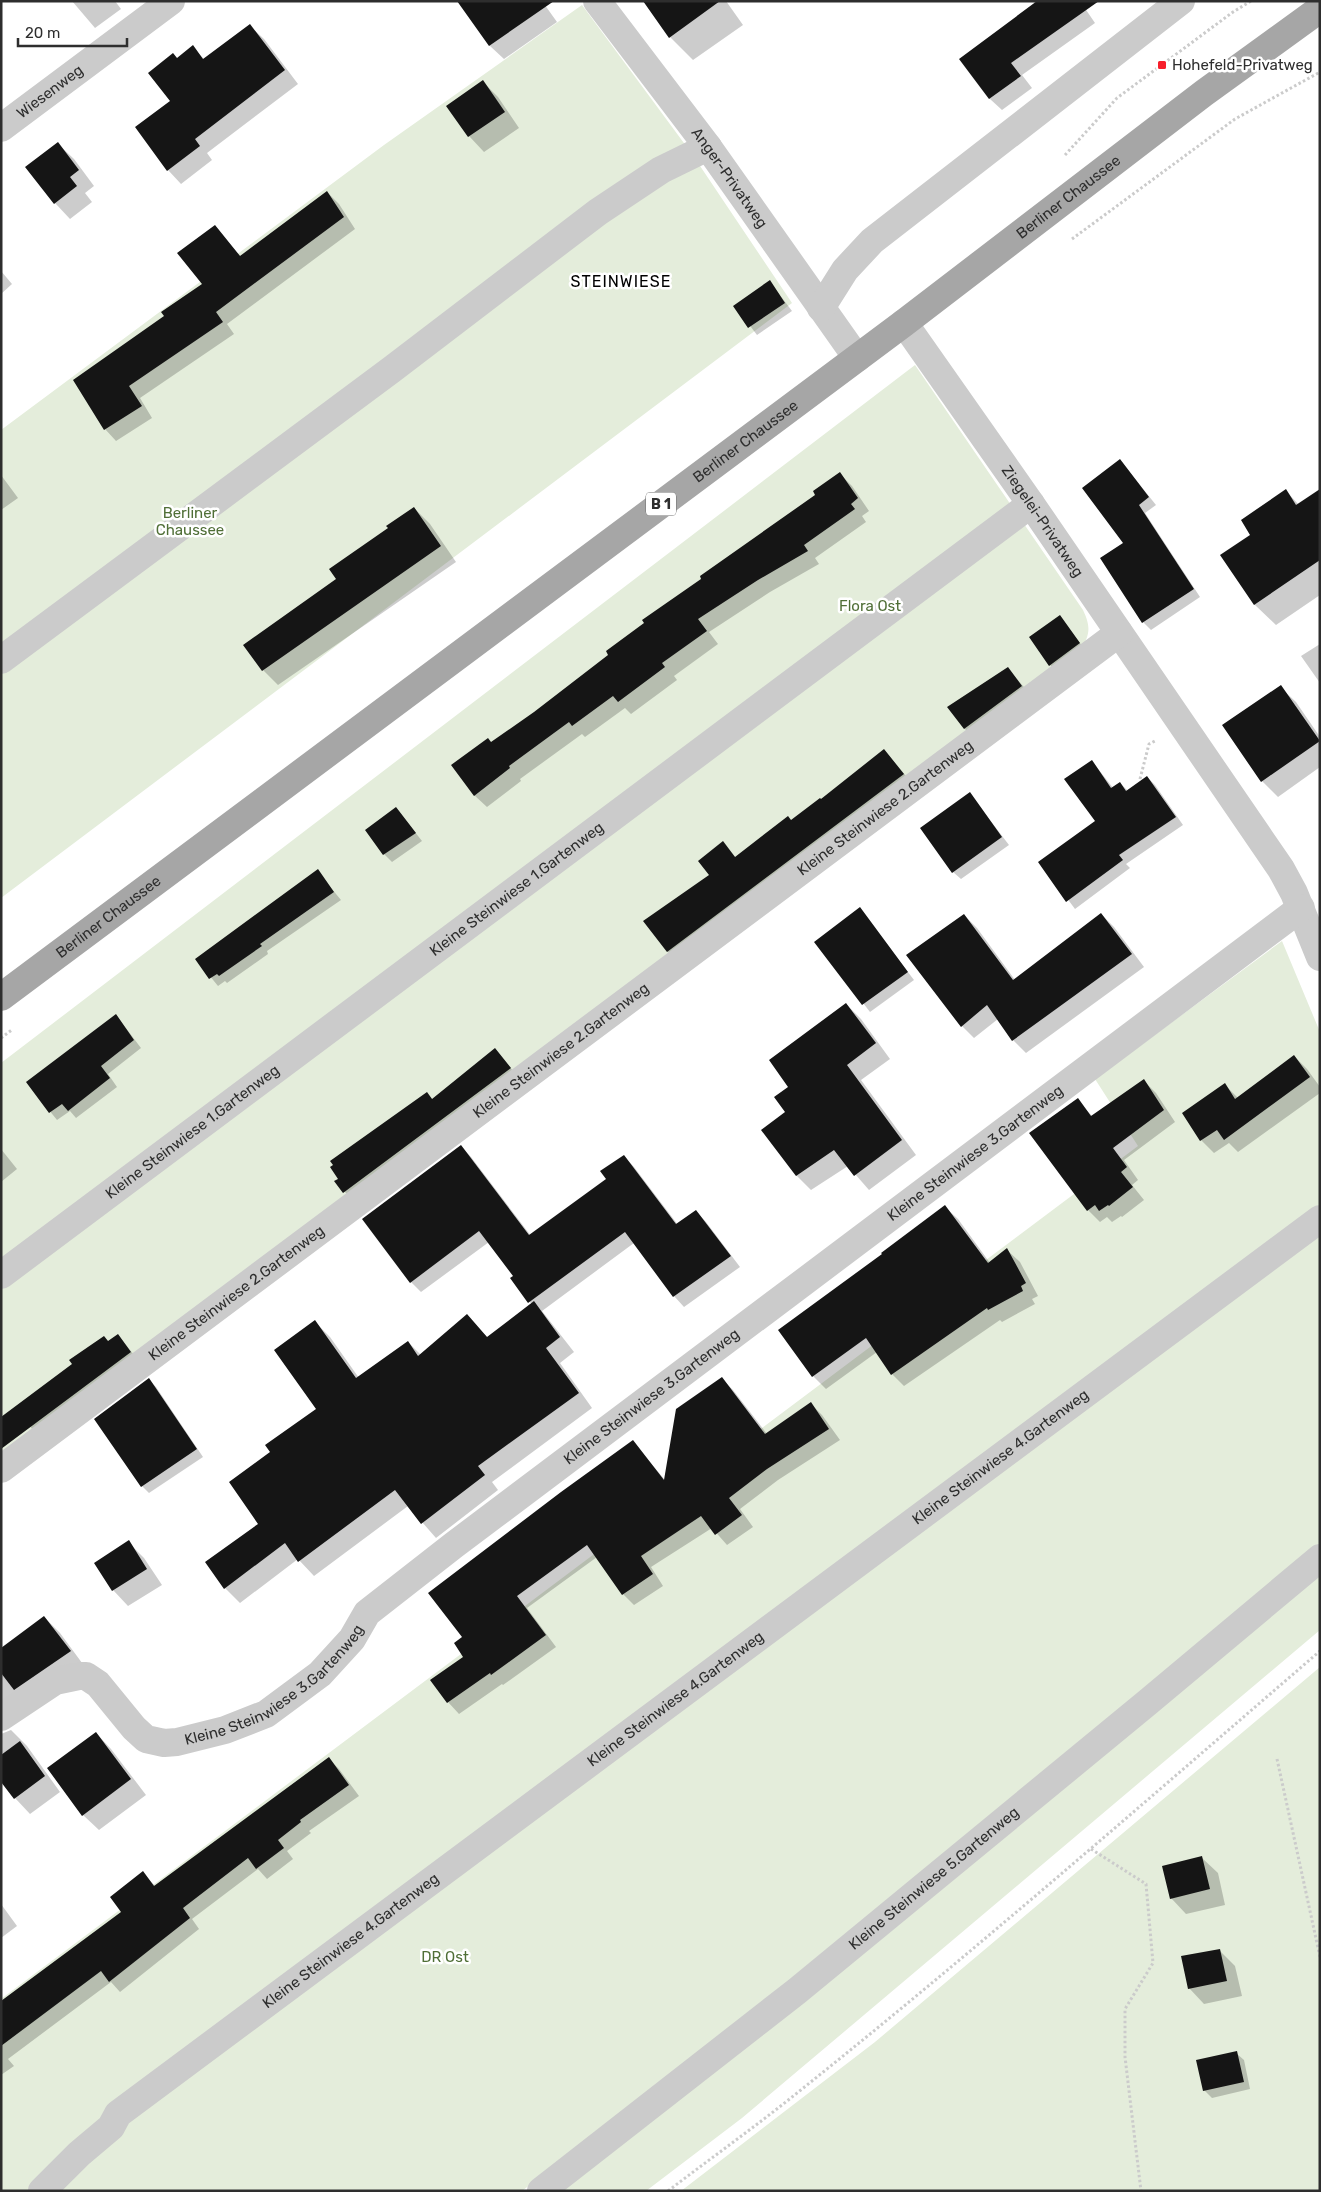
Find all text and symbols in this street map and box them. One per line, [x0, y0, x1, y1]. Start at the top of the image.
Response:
scale bar [18, 15, 126, 47]
text: 20 m [25, 24, 60, 42]
place label: Hohefeld-Privatweg [1172, 56, 1313, 74]
marker: Hohefeld-Privatweg [1156, 59, 1168, 71]
street label: Wiesenweg [13, 61, 87, 122]
street label: Anger-Privatweg [688, 124, 771, 232]
street label: Berliner Chaussee [1013, 151, 1124, 243]
district label: STEINWIESE [571, 272, 671, 291]
street label: Berliner Chaussee [689, 396, 802, 486]
street label: Ziegelei-Privatweg [998, 462, 1087, 581]
road number: B 1 [646, 492, 676, 516]
park label: Berliner Chaussee [156, 504, 224, 539]
park label: Flora Ost [839, 597, 901, 615]
street label: Kleine Steinwiese 2.Gartenweg [794, 736, 977, 879]
street label: Kleine Steinwiese 1.Gartenweg [426, 818, 607, 960]
street label: Berliner Chaussee [52, 872, 164, 962]
street label: Kleine Steinwiese 2.Gartenweg [469, 979, 652, 1122]
street label: Kleine Steinwiese 1.Gartenweg [102, 1061, 283, 1203]
street label: Kleine Steinwiese 3.Gartenweg [884, 1081, 1067, 1225]
street label: Kleine Steinwiese 2.Gartenweg [145, 1221, 328, 1365]
street label: Kleine Steinwiese 3.Gartenweg [560, 1325, 743, 1468]
street label: Kleine Steinwiese 4.Gartenweg [909, 1386, 1092, 1529]
street label: Kleine Steinwiese 3.Gartenweg [183, 1621, 367, 1749]
street label: Kleine Steinwiese 4.Gartenweg [584, 1627, 767, 1770]
street label: Kleine Steinwiese 5.Gartenweg [845, 1803, 1022, 1954]
street label: Kleine Steinwiese 4.Gartenweg [259, 1869, 442, 2012]
park label: DR Ost [421, 1948, 469, 1966]

